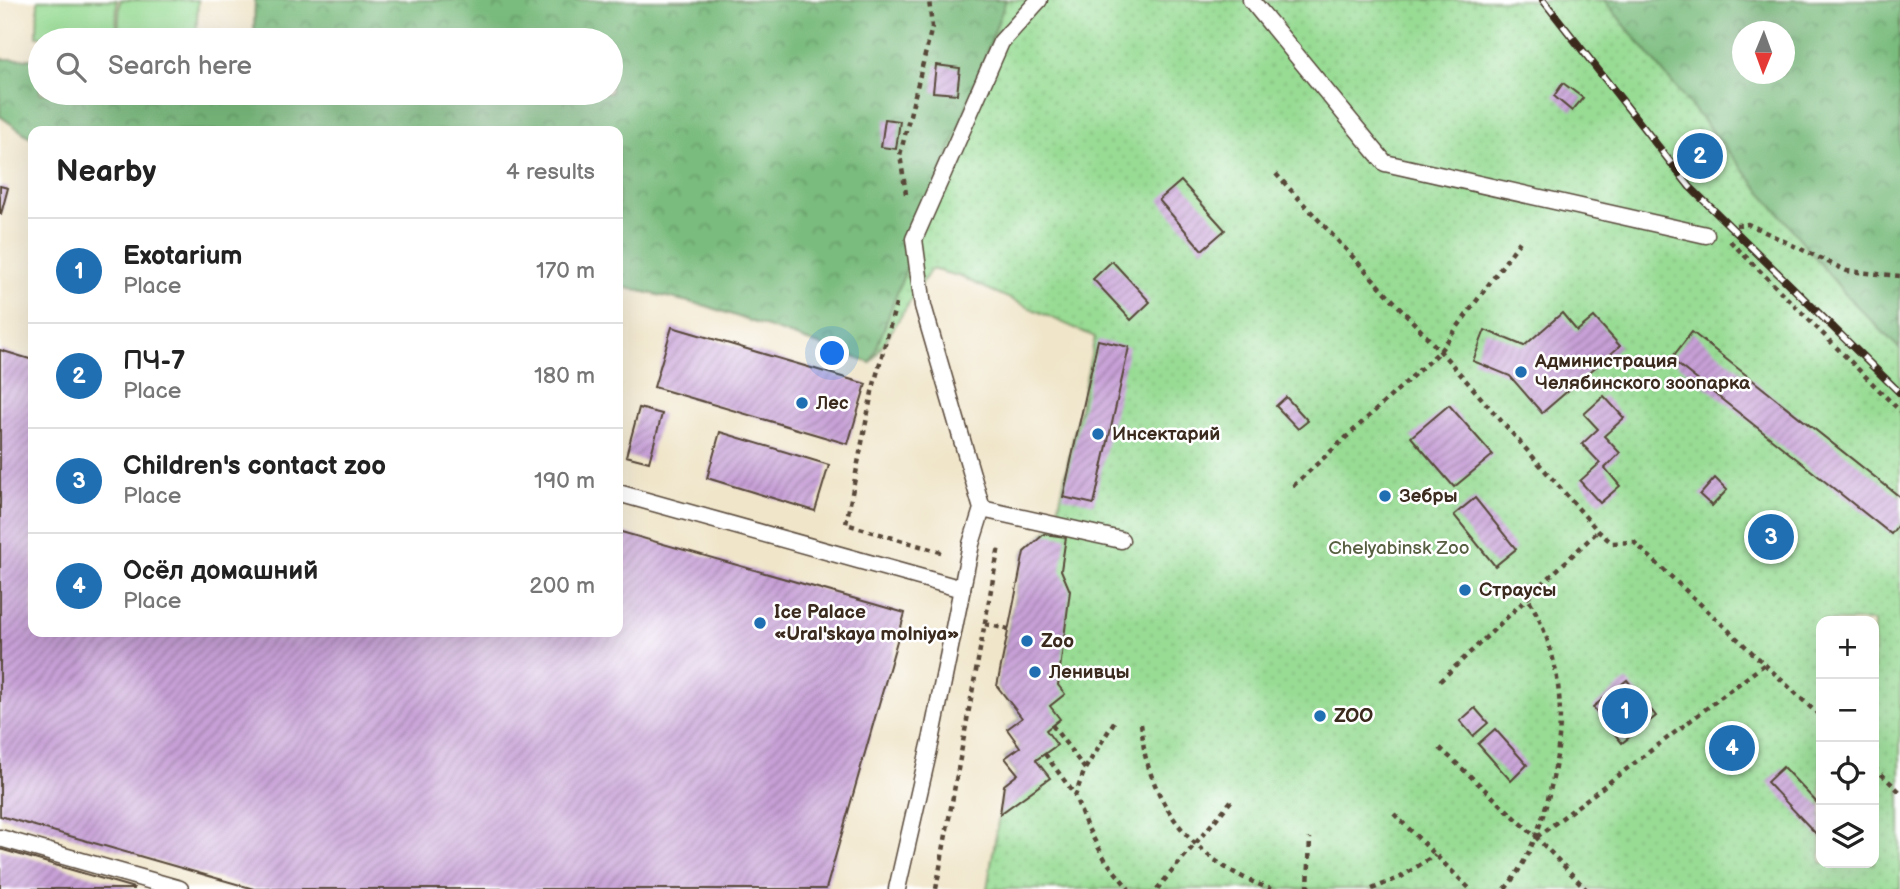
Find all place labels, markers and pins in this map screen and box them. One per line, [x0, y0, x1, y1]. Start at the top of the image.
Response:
pin: 2 [1677, 130, 1723, 182]
place label: Администрация Челябинского зоопарка [1534, 350, 1751, 395]
marker: Администрация Челябинского зоопарка [1513, 364, 1529, 380]
place label: Лес [815, 392, 849, 415]
marker: Лес [794, 395, 810, 411]
place label: Инсектарий [1112, 423, 1220, 446]
marker: Инсектарий [1090, 426, 1106, 442]
place label: Зебры [1399, 485, 1458, 508]
marker: Зебры [1377, 488, 1393, 504]
pin: 3 [1748, 511, 1794, 563]
place label: Страусы [1479, 579, 1556, 602]
marker: Страусы [1457, 582, 1473, 598]
place label: Ice Palace «Ural'skaya molniya» [774, 601, 959, 646]
marker: Ice Palace «Ural'skaya molniya» [752, 615, 768, 631]
place label: Zoo [1041, 630, 1074, 653]
marker: Zoo [1019, 633, 1035, 649]
place label: Ленивцы [1048, 661, 1130, 684]
marker: Ленивцы [1027, 664, 1043, 680]
pin: 1 [1602, 685, 1648, 737]
place label: ZOO [1334, 705, 1373, 728]
marker: ZOO [1312, 708, 1328, 724]
pin: 4 [1709, 722, 1755, 774]

